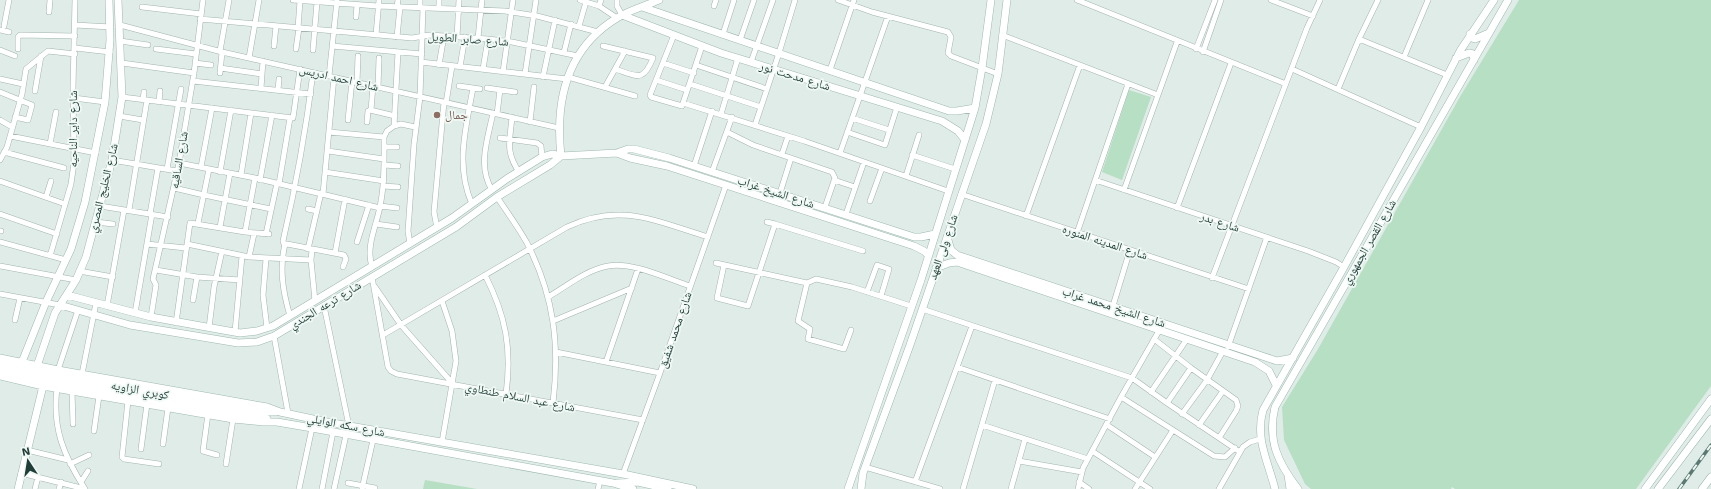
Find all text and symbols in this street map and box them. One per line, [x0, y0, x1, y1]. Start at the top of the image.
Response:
street label: شارع صابر الطويل [427, 29, 509, 50]
street label: شارع مدحت نور [757, 58, 832, 94]
street label: شارع احمد ادريس [298, 62, 380, 95]
street label: شارع داير الناحيه [66, 90, 81, 168]
place label: جمال [445, 108, 468, 122]
marker: جمال [432, 110, 442, 120]
street label: شارع الساقيه [167, 130, 192, 190]
street label: شارع الخليج المصري [85, 142, 124, 235]
street label: شارع الشيخ غراب [736, 173, 816, 212]
street label: شارع القصر الجمهوري [1339, 197, 1402, 289]
street label: شارع بدر [1197, 209, 1242, 236]
street label: شارع ولى العهد [925, 212, 962, 282]
street label: شارع المدينه المنوره [1060, 222, 1150, 263]
street label: شارع ترعه الجندي [286, 278, 365, 335]
street label: شارع الشيخ محمد غراب [1060, 284, 1168, 331]
street label: شارع محمد شفيق [655, 290, 696, 370]
street label: كوبري الزاويه [109, 378, 170, 405]
street label: شارع عبد السلام طنطاوي [463, 379, 576, 418]
street label: شارع سكه الوايلي [305, 411, 386, 442]
north arrow [8, 441, 48, 481]
text: N [21, 445, 31, 459]

